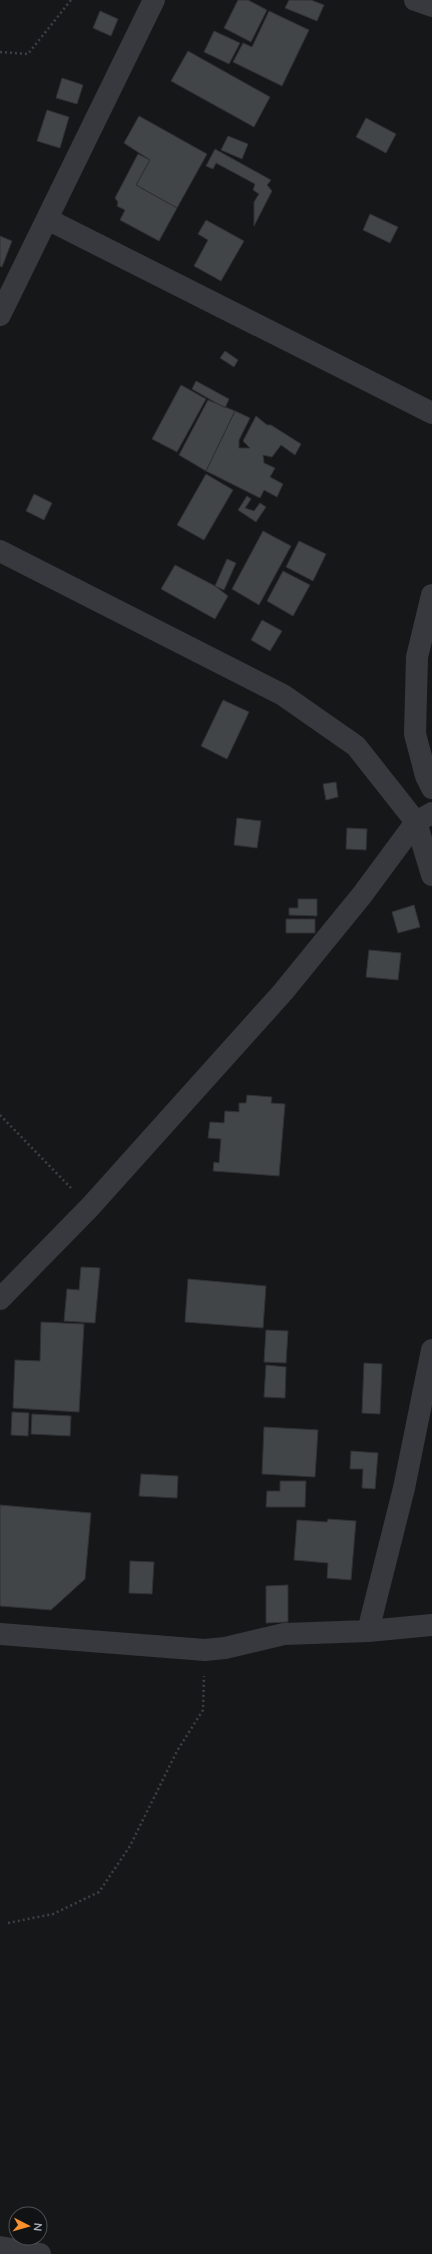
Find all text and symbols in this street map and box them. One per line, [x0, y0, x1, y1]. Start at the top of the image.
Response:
north arrow [8, 2206, 48, 2246]
text: N [31, 2222, 45, 2232]

